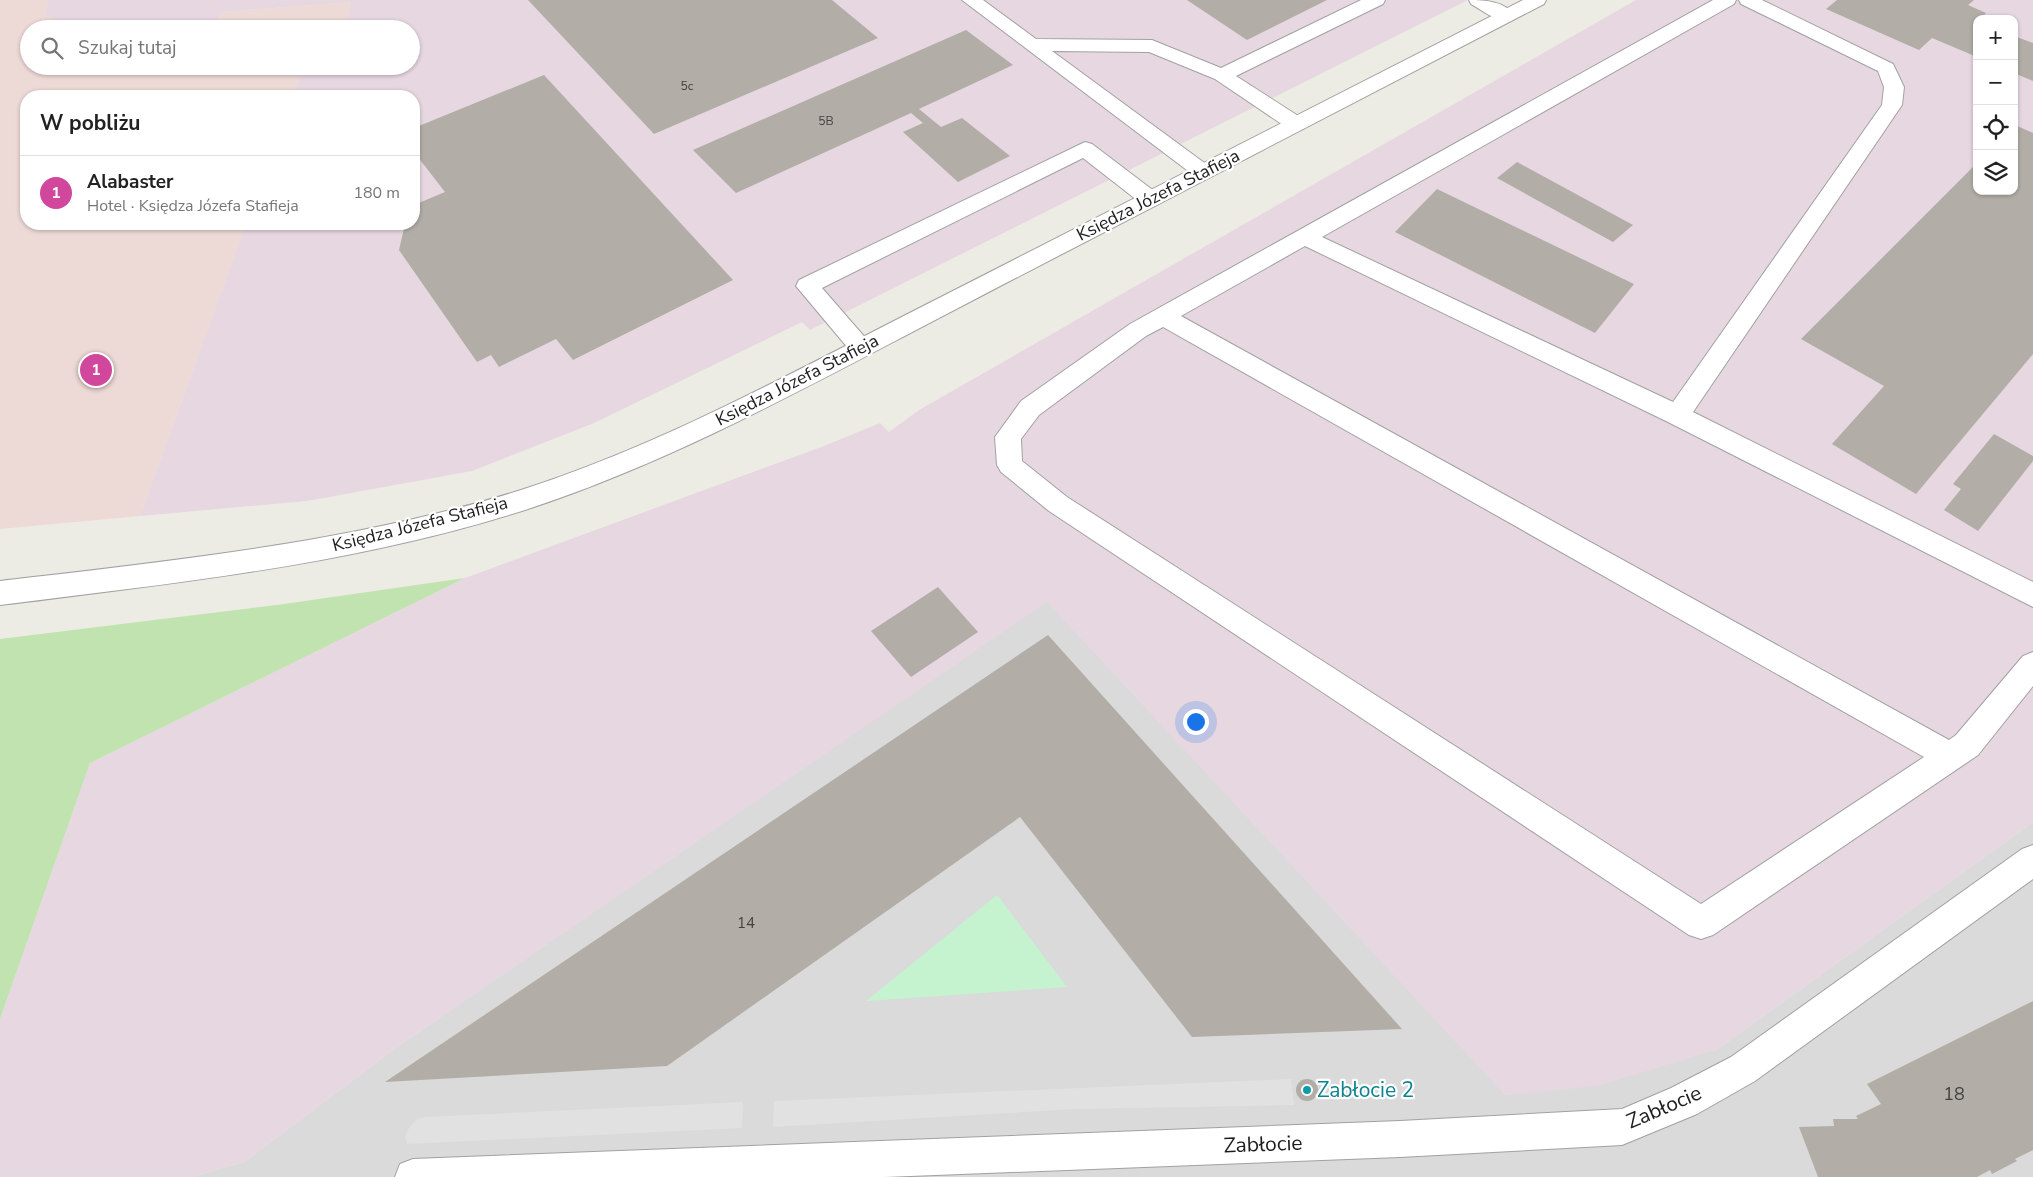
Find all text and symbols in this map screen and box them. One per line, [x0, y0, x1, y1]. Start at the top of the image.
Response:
map controls [1973, 15, 2018, 195]
button: + [1973, 15, 2018, 60]
search box [20, 20, 420, 75]
icon: search [38, 34, 66, 62]
text: Szukaj tutaj [78, 35, 177, 61]
button: − [1973, 60, 2018, 105]
house number: 5c [681, 78, 694, 94]
button: locate [1973, 105, 2018, 150]
text: W pobliżu [40, 109, 141, 137]
house number: 5B [818, 113, 834, 129]
street label: Księdza Józefa Stafieja [1072, 143, 1244, 247]
button: layers [1973, 150, 2018, 195]
text: Alabaster [87, 169, 174, 195]
text: 1 [51, 182, 61, 204]
text: 180 m [353, 182, 400, 204]
text: Hotel · Księdza Józefa Stafieja [87, 195, 299, 217]
street label: Księdza Józefa Stafieja [711, 328, 883, 432]
pin: 1 [80, 351, 112, 389]
street label: Księdza Józefa Stafieja [330, 491, 510, 557]
your location [1183, 709, 1209, 735]
house number: 14 [737, 913, 755, 933]
place label: Zabłocie 2 [1317, 1076, 1414, 1104]
street label: Zabłocie [1622, 1079, 1706, 1135]
house number: 18 [1943, 1082, 1965, 1106]
marker: Zabłocie 2 [1301, 1084, 1313, 1096]
street label: Zabłocie [1223, 1129, 1303, 1159]

